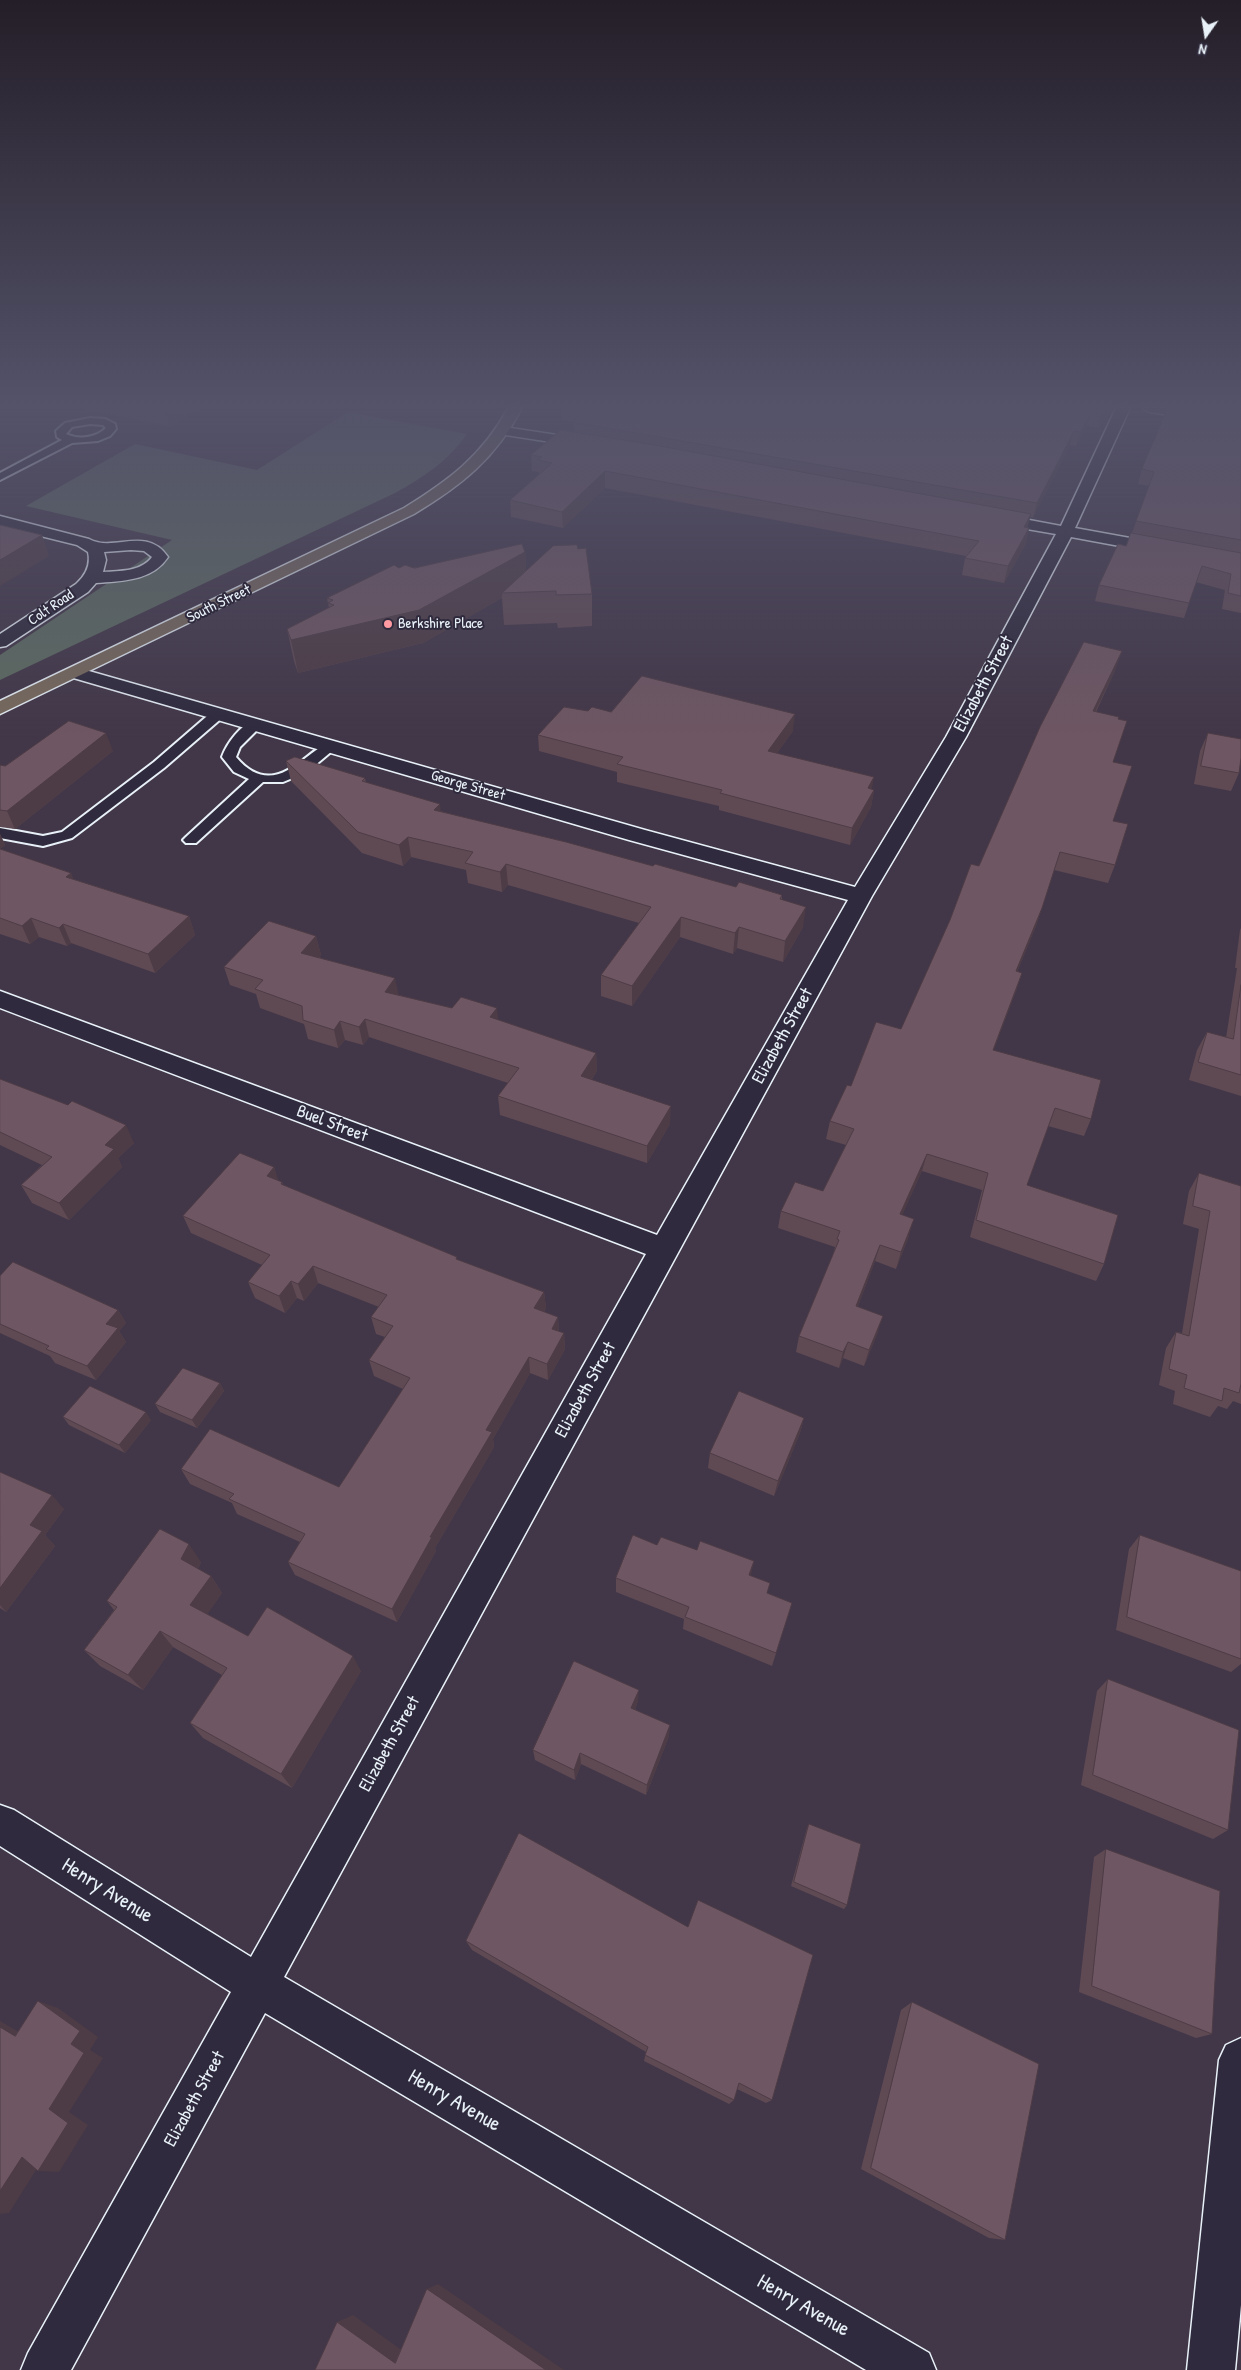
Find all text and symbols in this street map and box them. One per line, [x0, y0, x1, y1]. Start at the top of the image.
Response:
north arrow [1181, 10, 1231, 60]
text: N [1197, 40, 1208, 60]
street label: South Street [184, 581, 254, 627]
street label: Colt Road [25, 586, 77, 630]
place label: Berkshire Place [398, 615, 483, 633]
marker: Berkshire Place [382, 618, 394, 630]
street label: Elizabeth Street [950, 632, 1018, 736]
street label: George Street [429, 767, 507, 805]
street label: Elizabeth Street [748, 984, 818, 1088]
street label: Buel Street [293, 1101, 371, 1147]
street label: Elizabeth Street [551, 1338, 621, 1442]
street label: Elizabeth Street [355, 1692, 425, 1796]
street label: Henry Avenue [57, 1853, 157, 1929]
street label: Elizabeth Street [160, 2047, 230, 2151]
street label: Henry Avenue [403, 2064, 505, 2138]
street label: Henry Avenue [752, 2269, 854, 2343]

